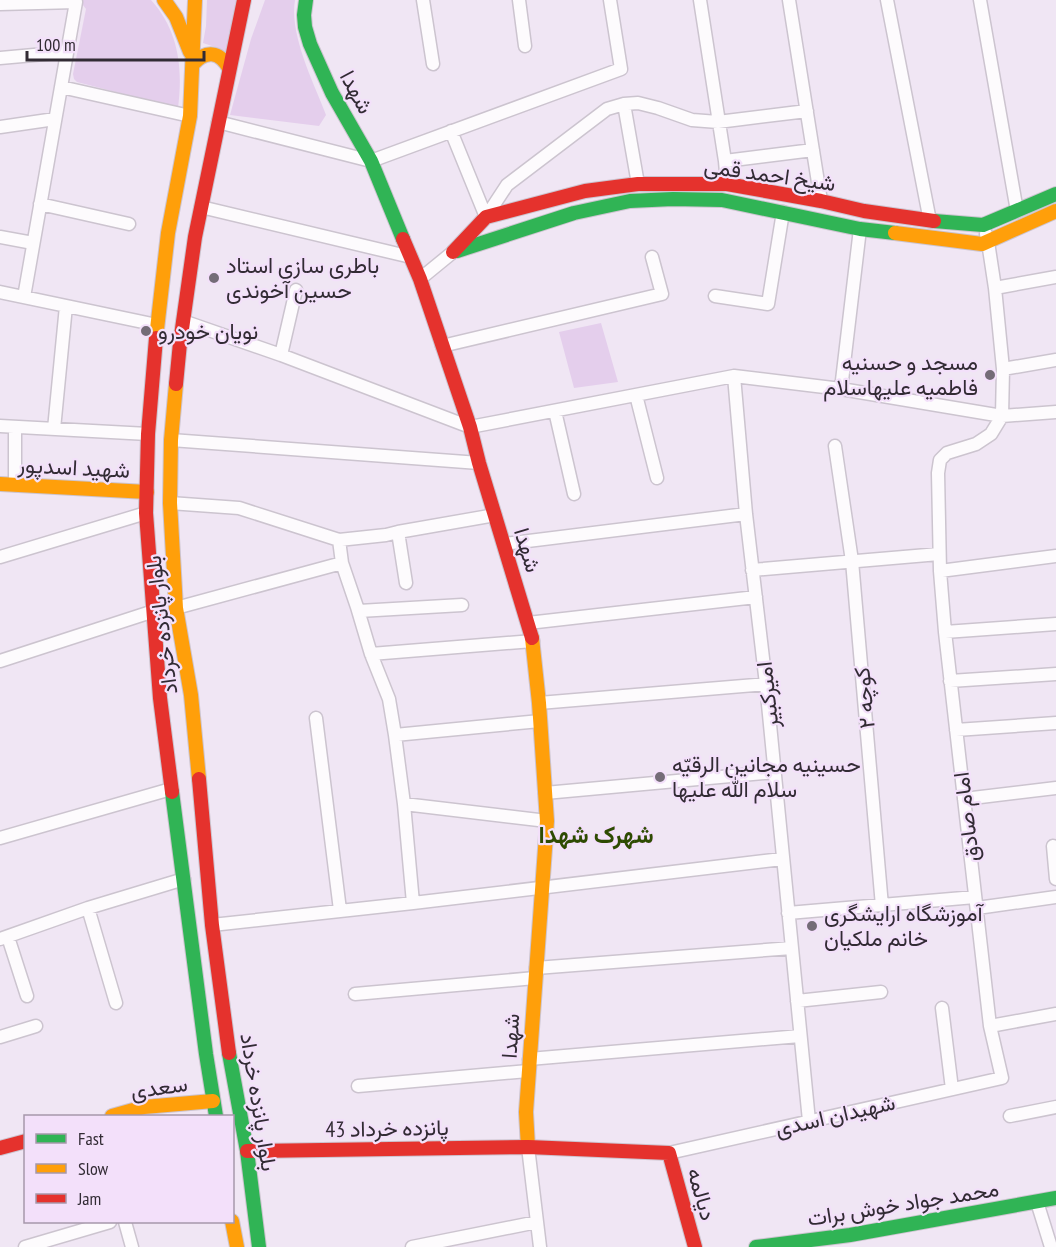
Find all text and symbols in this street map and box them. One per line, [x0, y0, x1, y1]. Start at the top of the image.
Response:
scale bar [27, 24, 204, 62]
text: 100 m [36, 33, 76, 56]
street label: شهدا [334, 66, 380, 118]
street label: شیخ احمد قمی [702, 151, 838, 198]
place label: باطری سازی استاد حسین آخوندی [226, 251, 379, 304]
marker: باطری سازی استاد حسین آخوندی [207, 271, 221, 285]
place label: نویان خودرو [158, 317, 258, 345]
marker: نویان خودرو [139, 324, 153, 338]
place label: مسجد و حسنیه فاطمیه علیهاسلام [823, 348, 978, 402]
marker: مسجد و حسنیه فاطمیه علیهاسلام [983, 368, 997, 382]
street label: شهید اسدپور [16, 450, 131, 485]
street label: شهدا [508, 524, 548, 576]
street label: بلوار پانزده خرداد [139, 554, 184, 696]
street label: امیرکبیر [750, 660, 785, 731]
street label: کوچه ۲ [847, 666, 882, 730]
place label: حسینیه مجانین الرقیّه سلام الله علیها [672, 750, 861, 804]
marker: حسینیه مجانین الرقیّه سلام الله علیها [653, 770, 667, 784]
street label: امام صادق [947, 770, 986, 864]
district label: شهرک شهدا [538, 819, 654, 850]
place label: آموزشگاه ارایشگری خانم ملکیان [824, 899, 984, 953]
marker: آموزشگاه ارایشگری خانم ملکیان [805, 919, 819, 933]
street label: شهدا [494, 1013, 526, 1059]
street label: بلوار پانزده خرداد [233, 1031, 284, 1173]
street label: سعدی [129, 1069, 189, 1105]
street label: شهیدان اسدی [772, 1088, 898, 1142]
street label: پانزده خرداد 43 [325, 1113, 449, 1144]
legend [24, 1115, 234, 1223]
text: Fast [78, 1127, 104, 1150]
text: Slow [78, 1157, 109, 1180]
street label: دیالمه [681, 1164, 723, 1224]
street label: محمد جواد خوش برات [805, 1174, 1001, 1232]
text: Jam [77, 1187, 101, 1210]

